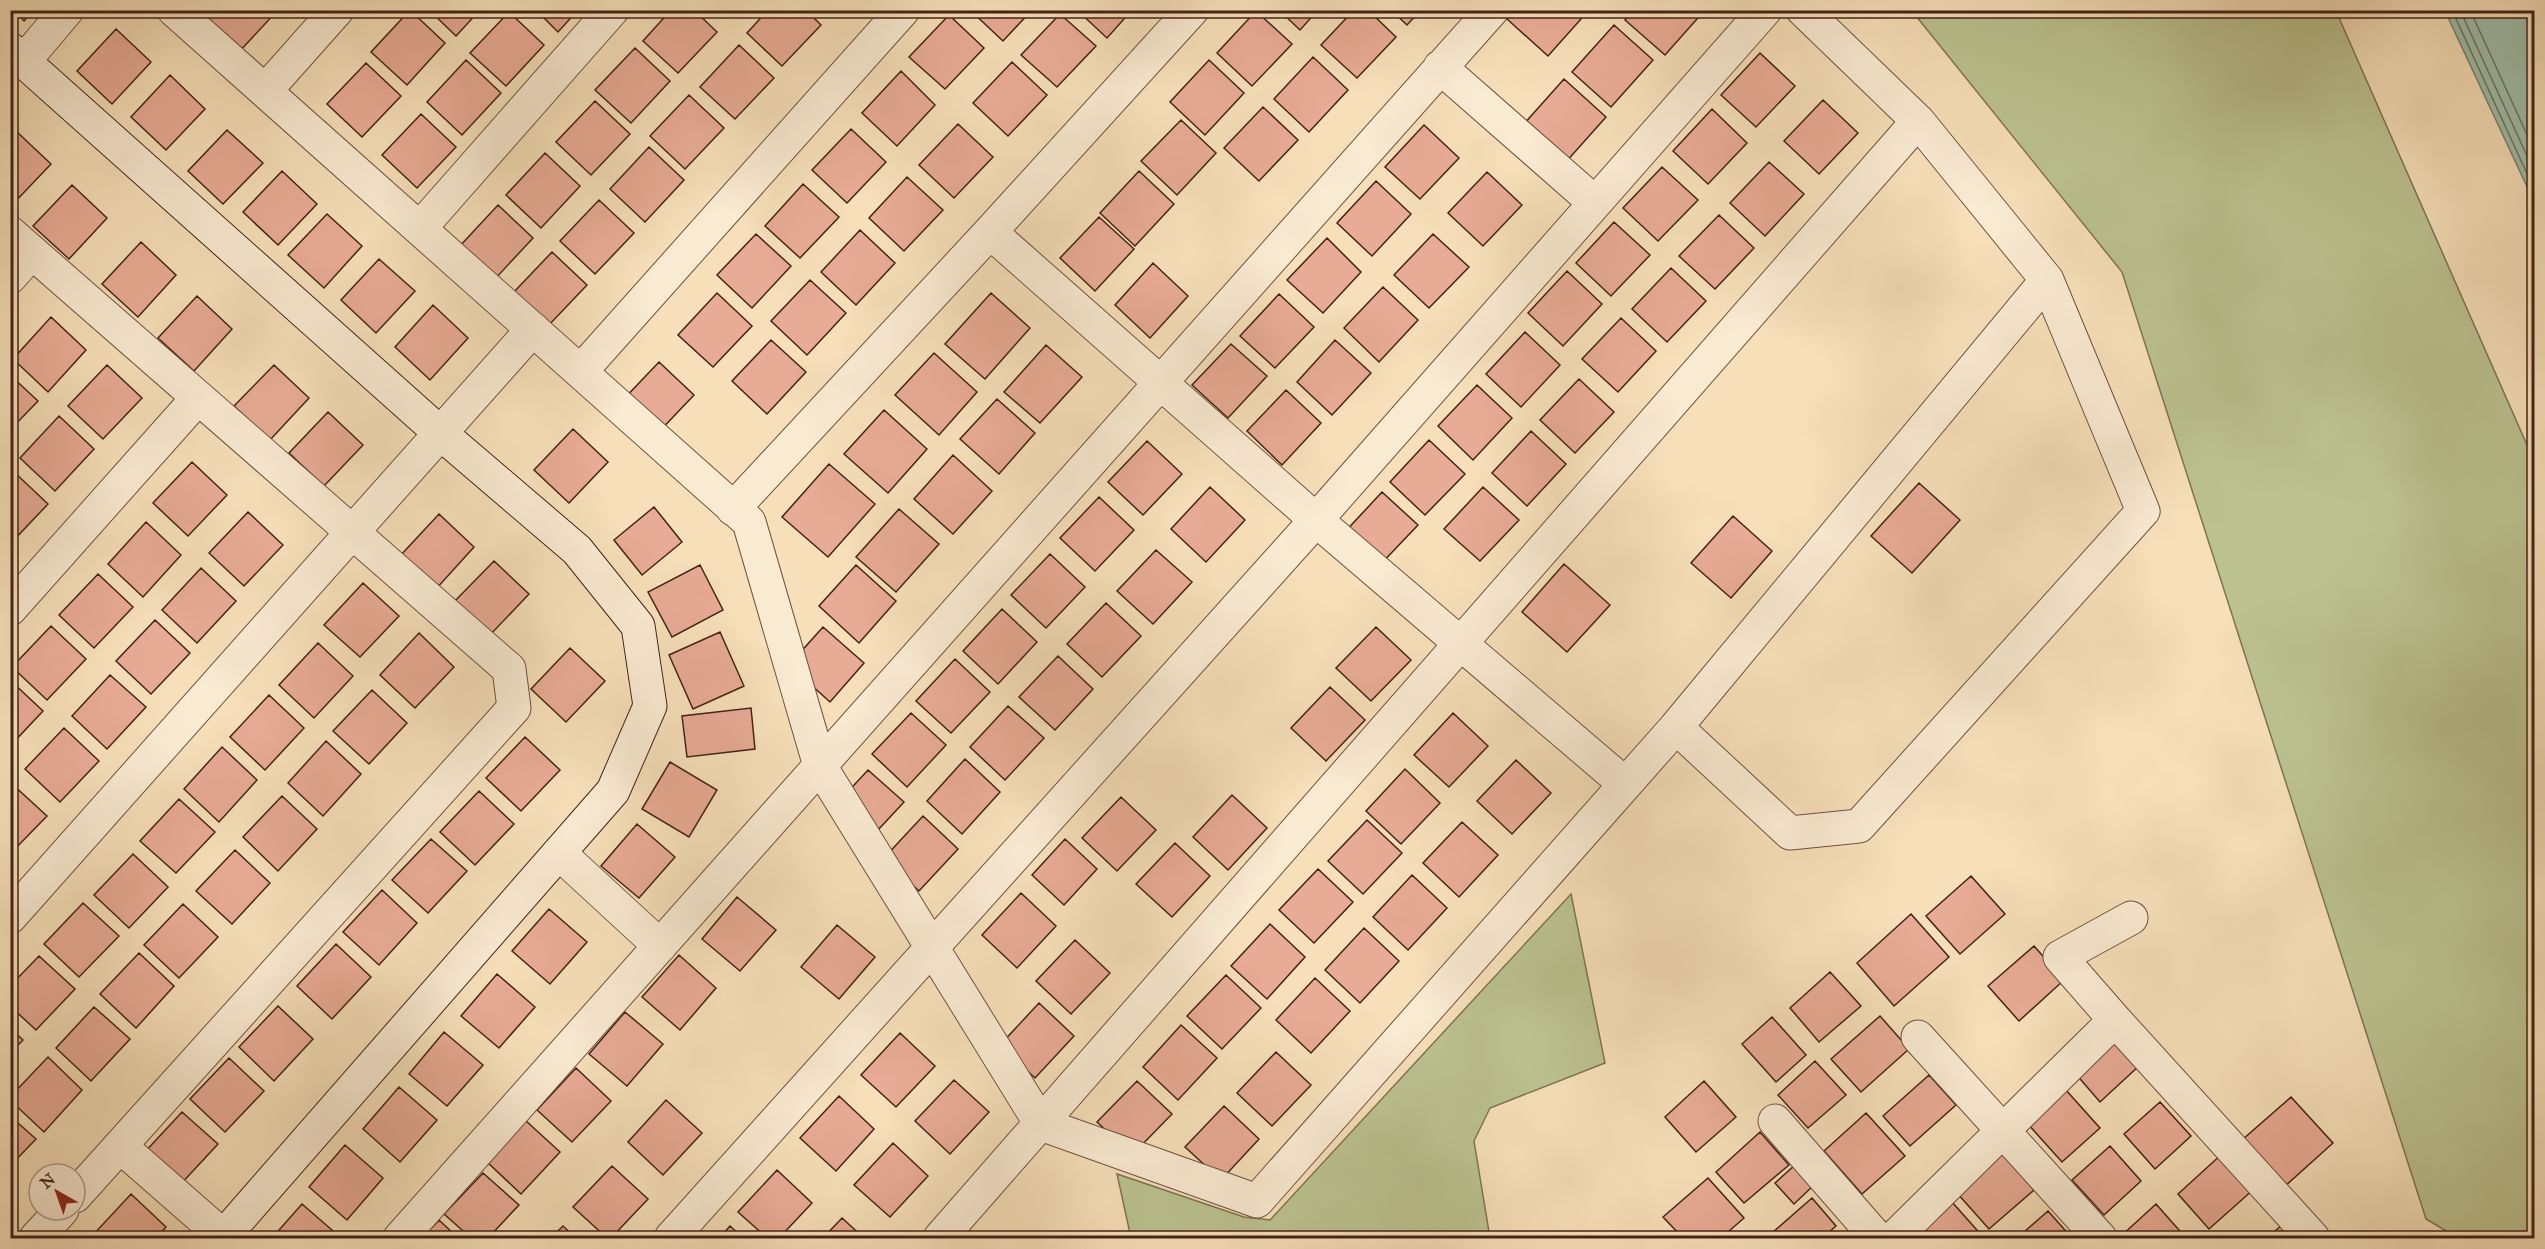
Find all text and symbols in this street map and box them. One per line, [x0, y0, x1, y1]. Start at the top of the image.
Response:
north arrow [27, 1162, 87, 1222]
text: N [36, 1169, 59, 1193]

